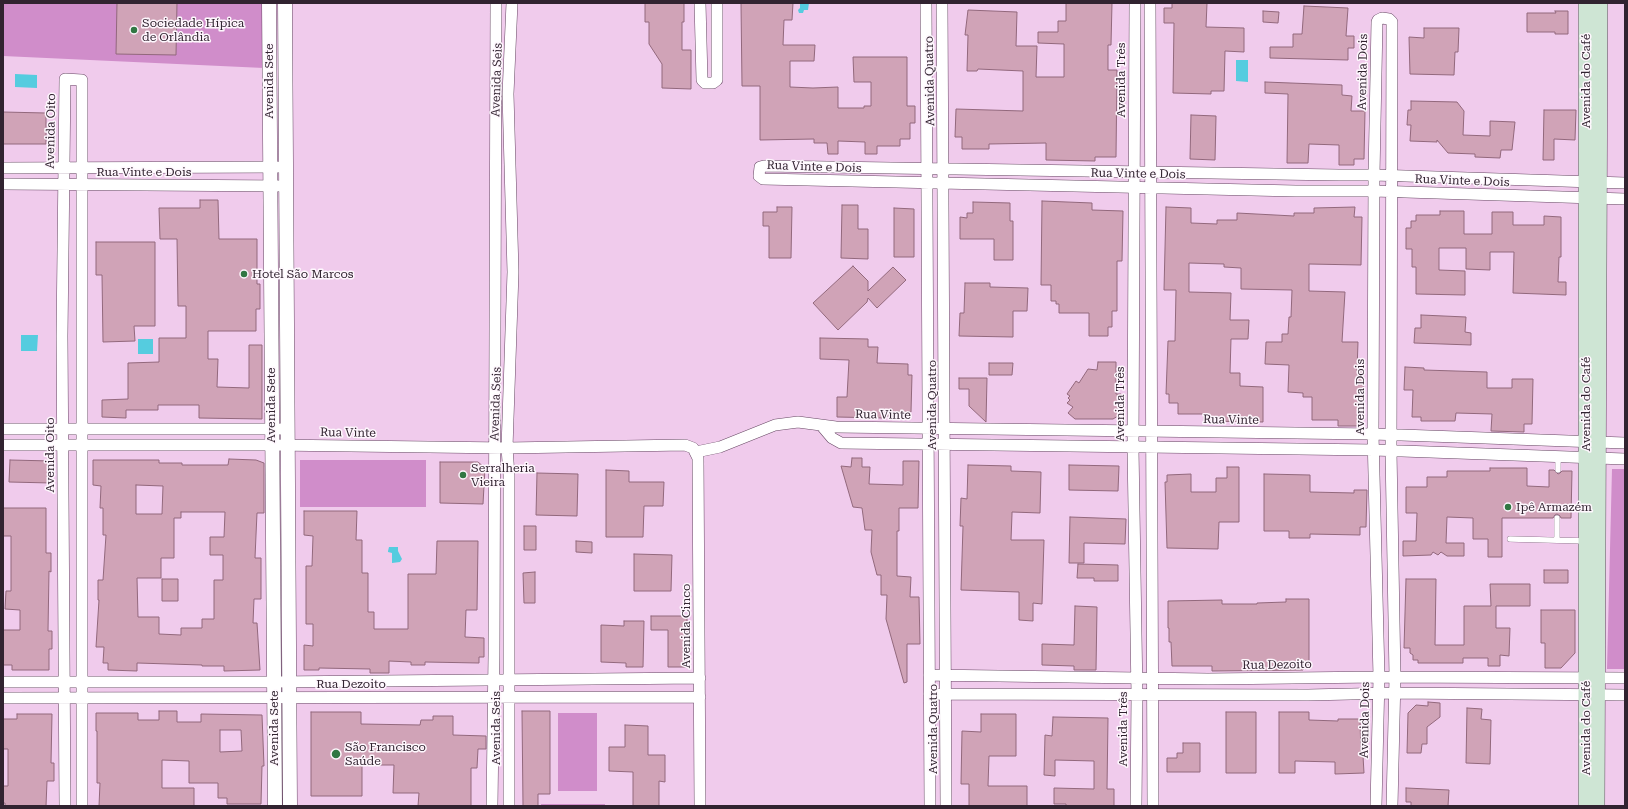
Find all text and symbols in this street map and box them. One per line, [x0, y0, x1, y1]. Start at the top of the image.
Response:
place label: Sociedade Hípica de Orlândia [142, 16, 244, 44]
marker: Sociedade Hípica de Orlândia [129, 25, 139, 35]
street label: Avenida Dois [1355, 34, 1371, 110]
street label: Avenida do Café [1579, 34, 1593, 128]
street label: Avenida Quatro [922, 36, 938, 126]
street label: Avenida Três [1114, 42, 1128, 118]
street label: Avenida Sete [262, 43, 276, 119]
street label: Avenida Seis [489, 43, 505, 117]
street label: Avenida Oito [43, 93, 59, 169]
street label: Rua Vinte e Dois [766, 158, 862, 176]
street label: Rua Vinte e Dois [97, 165, 191, 179]
street label: Rua Vinte e Dois [1090, 166, 1186, 182]
street label: Rua Vinte e Dois [1414, 172, 1510, 190]
place label: Hotel São Marcos [252, 267, 354, 281]
marker: Hotel São Marcos [239, 269, 249, 279]
street label: Avenida do Café [1579, 357, 1593, 451]
street label: Avenida Dois [1353, 359, 1367, 435]
street label: Avenida Quatro [925, 360, 939, 450]
street label: Avenida Três [1113, 366, 1127, 442]
street label: Avenida Sete [264, 367, 278, 443]
street label: Avenida Seis [488, 367, 504, 441]
street label: Rua Vinte [855, 407, 911, 423]
street label: Rua Vinte [1203, 412, 1259, 428]
street label: Avenida Oito [43, 417, 57, 493]
street label: Rua Vinte [320, 425, 376, 441]
place label: Serralheria Vieira [471, 461, 535, 489]
marker: Serralheria Vieira [458, 470, 468, 480]
place label: Ipê Armazém [1516, 500, 1592, 514]
marker: Ipê Armazém [1503, 502, 1513, 512]
street label: Avenida Cinco [679, 584, 693, 668]
street label: Rua Dezoito [1242, 657, 1312, 673]
street label: Rua Dezoito [316, 677, 386, 691]
street label: Avenida do Café [1579, 681, 1593, 775]
street label: Avenida Dois [1357, 682, 1373, 758]
street label: Avenida Quatro [926, 684, 940, 774]
street label: Avenida Sete [267, 690, 281, 766]
street label: Avenida Seis [489, 691, 503, 765]
street label: Avenida Três [1116, 691, 1130, 767]
place label: São Francisco Saúde [345, 740, 426, 768]
marker: São Francisco Saúde [330, 748, 342, 760]

